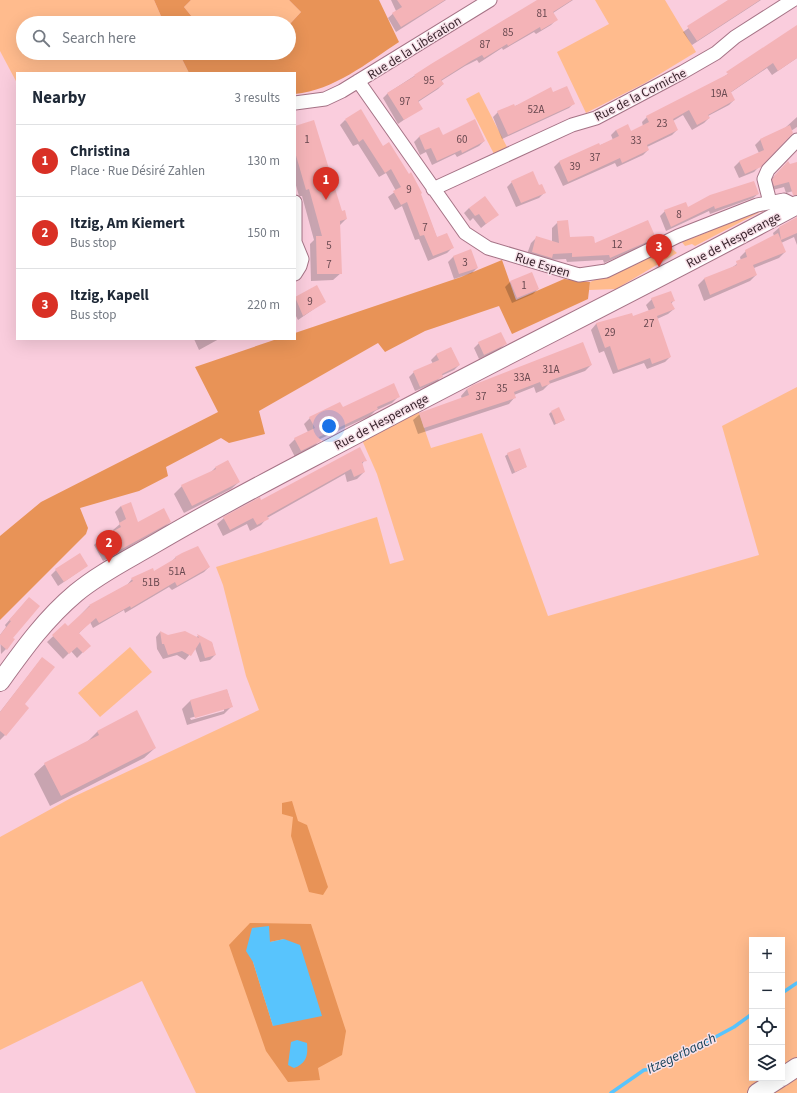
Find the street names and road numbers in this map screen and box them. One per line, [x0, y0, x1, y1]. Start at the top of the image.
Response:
street label: Rue de la Libération [364, 12, 465, 84]
street label: Rue de la Corniche [591, 64, 690, 126]
street label: Rue de Hesperange [683, 207, 784, 272]
street label: Rue Espen [513, 248, 572, 282]
street label: Rue de Hesperange [331, 389, 432, 454]

